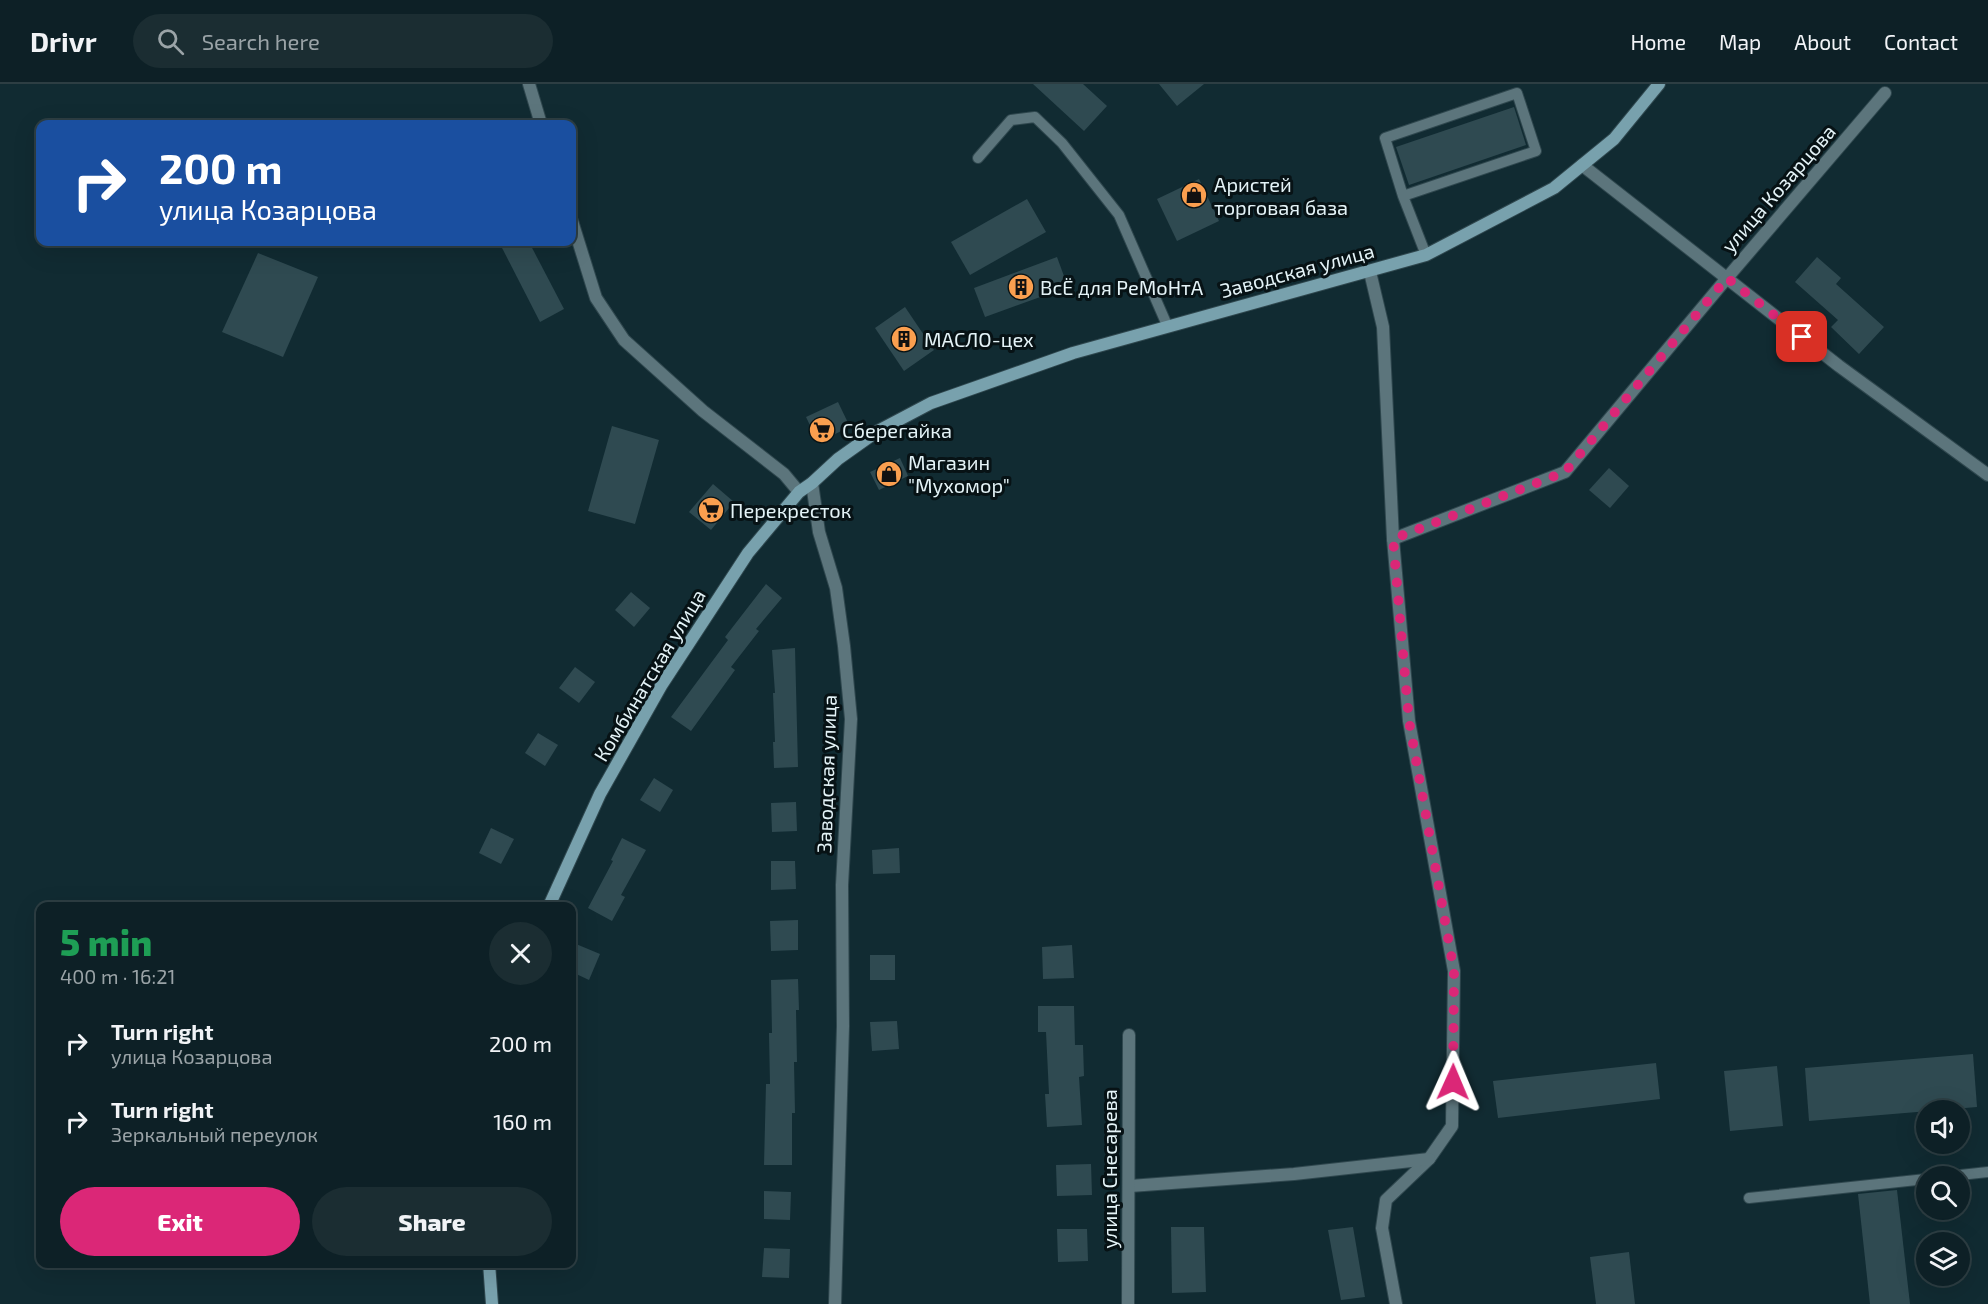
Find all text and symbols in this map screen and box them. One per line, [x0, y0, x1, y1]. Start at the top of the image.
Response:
search box [133, 14, 553, 68]
text: Drivr [30, 24, 97, 58]
icon: search [154, 25, 187, 58]
text: Search here [202, 28, 320, 54]
text: Home [1630, 29, 1686, 54]
text: Map [1719, 29, 1761, 54]
text: About [1794, 29, 1851, 54]
text: Contact [1884, 29, 1958, 54]
street label: улица Козарцова [1716, 119, 1841, 257]
text: 200 m [159, 142, 282, 192]
icon: right [60, 144, 138, 222]
place label: Аристей торговая база [1214, 172, 1348, 219]
shop icon: Аристей торговая база [1179, 180, 1209, 210]
text: улица Козарцова [159, 193, 377, 225]
street label: Заводская улица [1217, 238, 1377, 303]
building icon: ВсЁ для РеМоНтА [1006, 272, 1036, 302]
place label: ВсЁ для РеМоНтА [1040, 275, 1204, 299]
pin [1776, 311, 1827, 362]
icon: arrive [1785, 320, 1818, 353]
building icon: МАСЛО-цех [889, 324, 919, 354]
place label: МАСЛО-цех [924, 327, 1034, 351]
supermarket icon: Сберегайка [807, 415, 837, 445]
place label: Сберегайка [842, 418, 952, 442]
place label: Магазин "Мухомор" [908, 450, 1010, 498]
shop icon: Магазин "Мухомор" [874, 459, 904, 489]
supermarket icon: Перекресток [696, 495, 726, 525]
place label: Перекресток [730, 498, 852, 522]
street label: Комбинатская улица [588, 585, 711, 766]
street label: Заводская улица [811, 694, 842, 854]
text: 5 min [60, 920, 152, 963]
button: close [489, 922, 552, 985]
text: 400 m · 16:21 [60, 964, 175, 988]
text: Turn right [111, 1018, 213, 1044]
icon: right [60, 1027, 93, 1060]
text: 200 m [489, 1030, 552, 1056]
text: улица Козарцова [111, 1044, 272, 1068]
position arrow [1421, 1050, 1485, 1114]
street label: улица Снесарева [1097, 1089, 1122, 1249]
text: Turn right [111, 1096, 213, 1122]
map controls [1916, 1100, 1970, 1286]
button: sound [1916, 1100, 1970, 1154]
icon: right [60, 1105, 93, 1138]
text: 160 m [493, 1108, 552, 1134]
text: Зеркальный переулок [111, 1122, 318, 1146]
button: search [1916, 1166, 1970, 1220]
button: Exit [60, 1187, 300, 1256]
button: Share [312, 1187, 552, 1256]
button: layers [1916, 1232, 1970, 1286]

